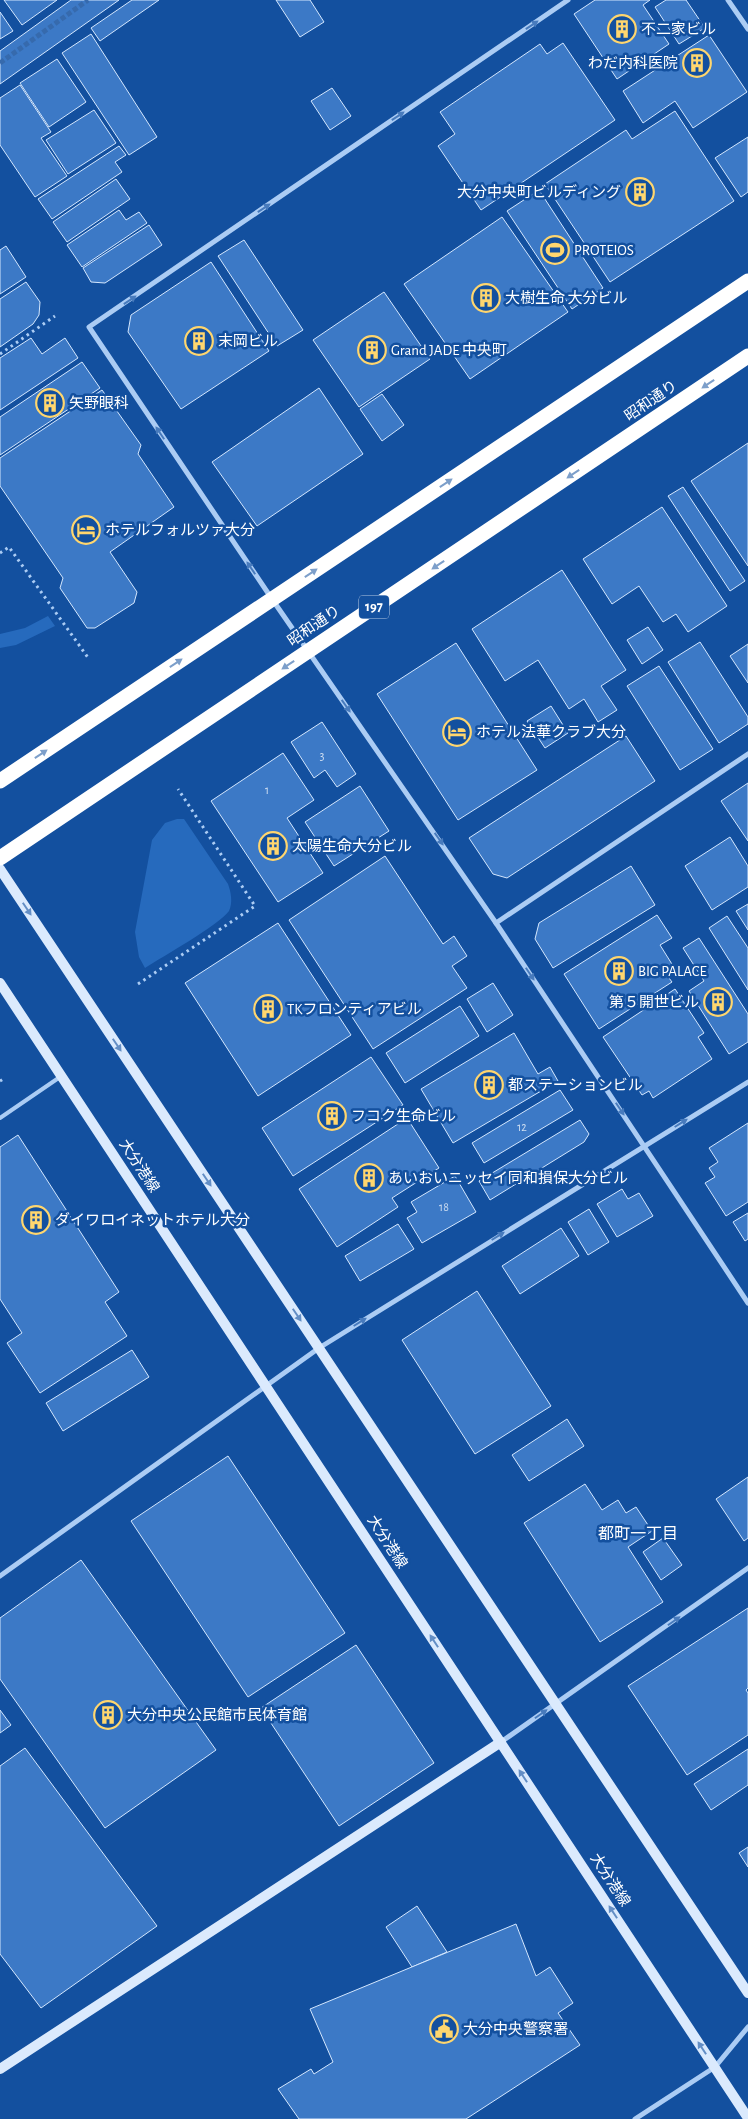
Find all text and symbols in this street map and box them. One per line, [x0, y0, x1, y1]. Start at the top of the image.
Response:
building icon: 不二家ビル [607, 14, 637, 44]
one-way arrow [525, 20, 539, 30]
place label: 不二家ビル [641, 21, 716, 37]
building icon: わだ内科医院 [682, 48, 712, 78]
place label: わだ内科医院 [588, 55, 678, 71]
one-way arrow [391, 112, 405, 121]
building icon: 大分中央町ビルディング [625, 177, 655, 207]
place label: 大分中央町ビルディング [457, 184, 621, 200]
one-way arrow [257, 203, 271, 213]
sports icon: PROTEIOS [540, 235, 570, 265]
place label: PROTEIOS [574, 243, 634, 258]
building icon: 大樹生命 大分ビル [471, 283, 501, 313]
place label: 大樹生命 大分ビル [505, 289, 627, 306]
one-way arrow [123, 295, 136, 305]
building icon: 末岡ビル [184, 326, 214, 356]
place label: 末岡ビル [218, 333, 278, 349]
building icon: Grand JADE 中央町 [357, 335, 387, 365]
place label: Grand JADE 中央町 [391, 342, 507, 358]
street label: 昭和通り [621, 377, 680, 424]
one-way arrow [701, 379, 714, 388]
building icon: 矢野眼科 [35, 388, 65, 418]
place label: 矢野眼科 [69, 395, 129, 411]
one-way arrow [155, 427, 165, 440]
one-way arrow [566, 469, 579, 479]
one-way arrow [439, 478, 453, 488]
hotel icon: ホテルフォルツァ大分 [71, 515, 101, 545]
place label: ホテルフォルツァ大分 [105, 522, 255, 538]
one-way arrow [431, 560, 444, 570]
one-way arrow [246, 561, 256, 575]
one-way arrow [304, 568, 317, 578]
road number: 197 [359, 596, 389, 618]
street label: 昭和通り [284, 602, 343, 649]
one-way arrow [169, 658, 182, 668]
one-way arrow [281, 660, 295, 670]
one-way arrow [341, 699, 351, 712]
hotel icon: ホテル法華クラブ大分 [442, 717, 472, 747]
place label: ホテル法華クラブ大分 [476, 724, 626, 740]
one-way arrow [34, 749, 47, 758]
house number: 3 [320, 750, 325, 762]
house number: 1 [265, 784, 269, 796]
building icon: 太陽生命大分ビル [258, 831, 288, 861]
one-way arrow [434, 833, 444, 846]
place label: 太陽生命大分ビル [292, 838, 412, 854]
one-way arrow [22, 903, 32, 916]
building icon: BIG PALACE [604, 956, 634, 986]
place label: BIG PALACE [638, 964, 707, 979]
one-way arrow [525, 967, 535, 981]
building icon: 第５開世ビル [703, 987, 733, 1017]
building icon: TKフロンティアビル [253, 994, 283, 1024]
place label: 第５開世ビル [609, 994, 699, 1010]
place label: TKフロンティアビル [287, 1001, 422, 1017]
one-way arrow [112, 1038, 122, 1051]
building icon: 都ステーションビル [474, 1070, 504, 1100]
place label: 都ステーションビル [508, 1077, 643, 1093]
building icon: フコク生命ビル [317, 1101, 347, 1131]
one-way arrow [615, 1103, 625, 1116]
place label: フコク生命ビル [351, 1108, 456, 1124]
one-way arrow [674, 1118, 688, 1128]
house number: 12 [517, 1121, 527, 1133]
street label: 大分港線 [116, 1136, 162, 1195]
building icon: あいおいニッセイ同和損保大分ビル [354, 1163, 384, 1193]
place label: あいおいニッセイ同和損保大分ビル [388, 1170, 628, 1186]
one-way arrow [202, 1173, 212, 1187]
house number: 18 [439, 1201, 449, 1213]
building icon: ダイワロイネットホテル大分 [21, 1205, 51, 1235]
place label: ダイワロイネットホテル大分 [55, 1212, 250, 1228]
one-way arrow [492, 1232, 505, 1241]
one-way arrow [292, 1309, 302, 1322]
one-way arrow [353, 1317, 367, 1326]
street label: 大分港線 [364, 1512, 410, 1571]
district label: 都町一丁目 [598, 1525, 678, 1542]
one-way arrow [667, 1616, 681, 1626]
one-way arrow [429, 1634, 439, 1647]
building icon: 大分中央公民館市民体育館 [93, 1700, 123, 1730]
place label: 大分中央公民館市民体育館 [127, 1707, 307, 1723]
one-way arrow [534, 1709, 548, 1719]
one-way arrow [518, 1770, 528, 1783]
street label: 大分港線 [587, 1850, 633, 1909]
one-way arrow [608, 1905, 617, 1919]
public building icon: 大分中央警察署 [429, 2014, 459, 2044]
place label: 大分中央警察署 [463, 2021, 568, 2037]
one-way arrow [697, 2041, 707, 2054]

